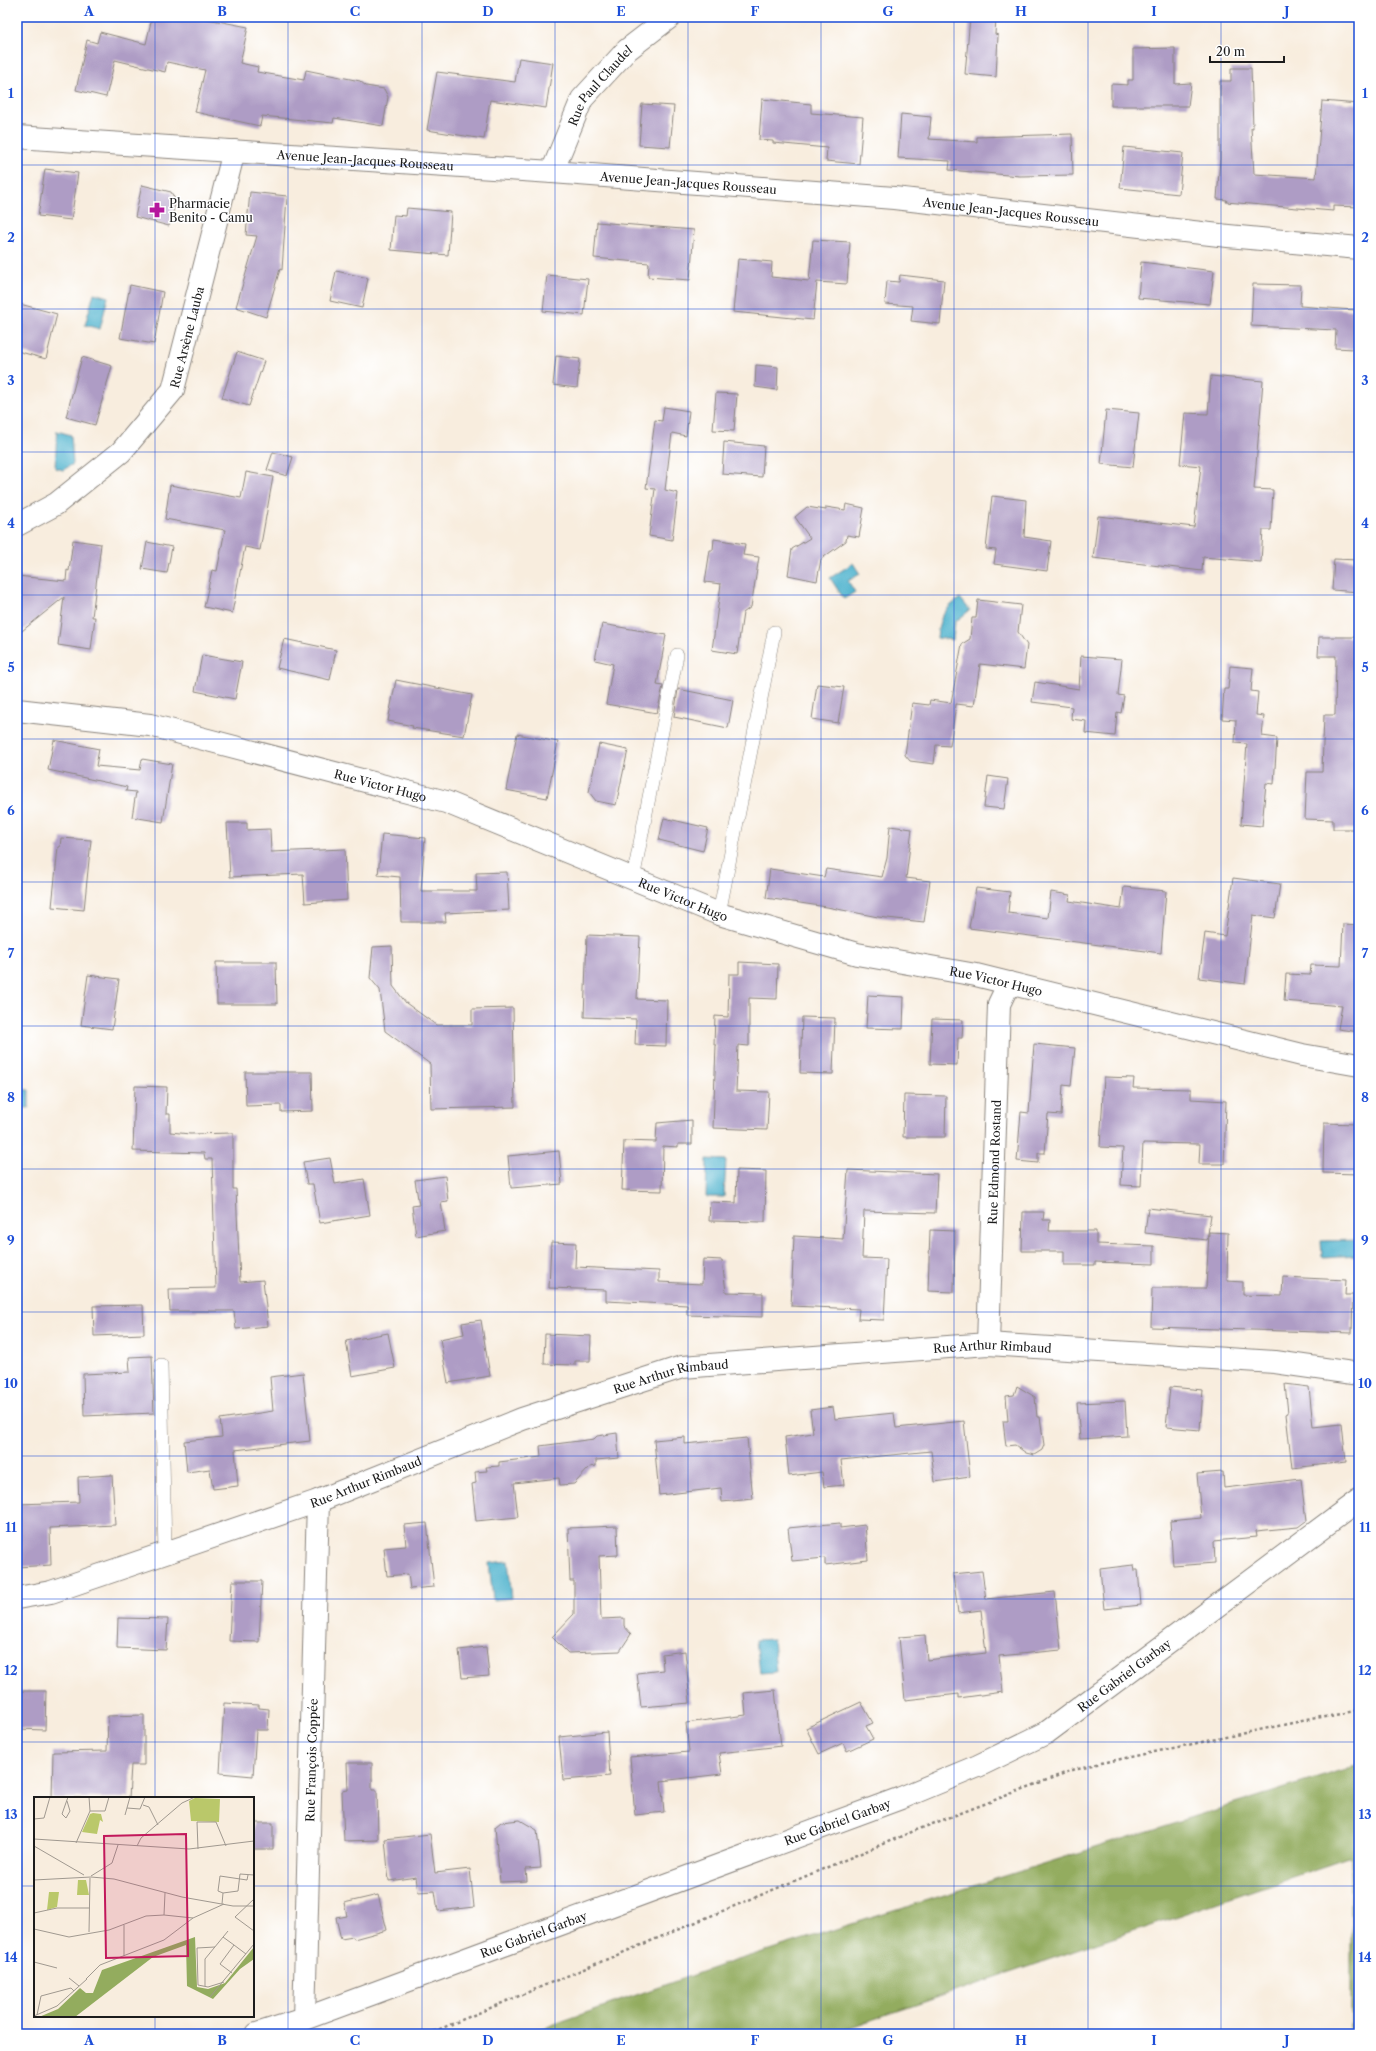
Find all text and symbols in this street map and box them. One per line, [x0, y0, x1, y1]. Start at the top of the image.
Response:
text: A [83, 3, 95, 19]
text: B [217, 3, 227, 19]
text: C [350, 3, 360, 19]
text: D [482, 3, 494, 19]
text: E [616, 3, 626, 19]
text: F [751, 3, 760, 19]
text: G [882, 3, 894, 19]
text: H [1015, 3, 1027, 19]
text: I [1151, 3, 1157, 19]
text: J [1282, 3, 1290, 19]
scale bar [1210, 38, 1284, 64]
street label: Rue Paul Claudel [564, 41, 635, 128]
text: 20 m [1216, 44, 1245, 59]
text: 1 [8, 85, 14, 101]
text: 1 [1362, 85, 1368, 101]
street label: Avenue Jean-Jacques Rousseau [275, 146, 455, 173]
street label: Avenue Jean-Jacques Rousseau [599, 168, 778, 197]
street label: Avenue Jean-Jacques Rousseau [921, 194, 1101, 229]
place label: Pharmacie Benito - Camu [169, 196, 254, 225]
pharmacy icon: Pharmacie Benito - Camu [148, 201, 166, 219]
text: 2 [7, 229, 15, 245]
text: 2 [1361, 229, 1369, 245]
street label: Rue Arsène Lauba [166, 284, 207, 390]
text: 3 [7, 372, 15, 388]
text: 3 [1361, 372, 1369, 388]
text: 4 [7, 515, 15, 531]
text: 4 [1361, 515, 1369, 531]
text: 5 [7, 659, 15, 675]
text: 5 [1361, 659, 1369, 675]
street label: Rue Victor Hugo [333, 766, 428, 804]
text: 6 [7, 802, 15, 818]
text: 6 [1361, 802, 1369, 818]
street label: Rue Victor Hugo [636, 874, 730, 924]
text: 7 [8, 945, 15, 961]
text: 7 [1362, 945, 1369, 961]
street label: Rue Victor Hugo [948, 963, 1044, 999]
text: 8 [7, 1089, 15, 1105]
text: 8 [1361, 1089, 1369, 1105]
street label: Rue Edmond Rostand [984, 1099, 1003, 1225]
text: 9 [7, 1232, 15, 1248]
text: 9 [1361, 1232, 1369, 1248]
street label: Rue Arthur Rimbaud [933, 1336, 1053, 1356]
street label: Rue Arthur Rimbaud [611, 1356, 730, 1396]
text: 10 [4, 1375, 18, 1391]
text: 10 [1358, 1375, 1372, 1391]
street label: Rue Arthur Rimbaud [308, 1452, 424, 1511]
text: 11 [5, 1519, 17, 1535]
text: 11 [1359, 1519, 1371, 1535]
street label: Rue Gabriel Garbay [1074, 1635, 1174, 1715]
text: 12 [4, 1662, 18, 1678]
text: 12 [1358, 1662, 1372, 1678]
street label: Rue François Coppée [302, 1698, 320, 1822]
street label: Rue Gabriel Garbay [782, 1795, 893, 1848]
inset map [34, 1797, 254, 2017]
text: 13 [4, 1806, 18, 1822]
text: 13 [1358, 1806, 1372, 1822]
street label: Rue Gabriel Garbay [478, 1907, 589, 1961]
text: 14 [4, 1949, 18, 1965]
text: 14 [1358, 1949, 1372, 1965]
text: A [83, 2032, 95, 2048]
text: B [217, 2032, 227, 2048]
text: C [350, 2032, 360, 2048]
text: D [482, 2032, 494, 2048]
text: E [616, 2032, 626, 2048]
text: F [751, 2032, 760, 2048]
text: G [882, 2032, 894, 2048]
text: H [1015, 2032, 1027, 2048]
text: I [1151, 2032, 1157, 2048]
text: J [1282, 2032, 1290, 2048]

